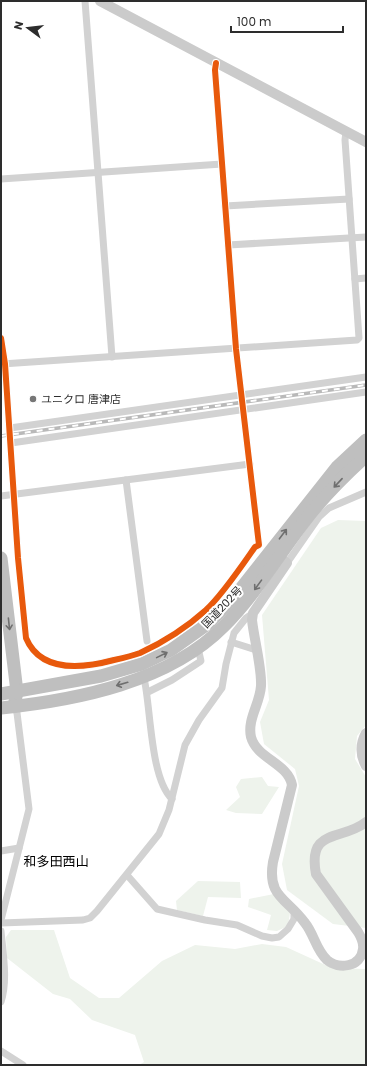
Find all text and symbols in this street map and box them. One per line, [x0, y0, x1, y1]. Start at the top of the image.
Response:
north arrow [8, 8, 48, 48]
scale bar [231, 8, 343, 34]
text: 100 m [237, 13, 271, 30]
text: N [10, 19, 27, 31]
place label: ユニクロ 唐津店 [41, 391, 121, 407]
marker: ユニクロ 唐津店 [28, 394, 38, 404]
one-way arrow [334, 477, 343, 487]
one-way arrow [278, 529, 287, 540]
one-way arrow [254, 579, 262, 590]
street label: 国道202号 [198, 583, 246, 631]
one-way arrow [6, 617, 13, 630]
one-way arrow [156, 650, 168, 658]
one-way arrow [116, 681, 129, 688]
district label: 和多田西山 [23, 852, 89, 871]

